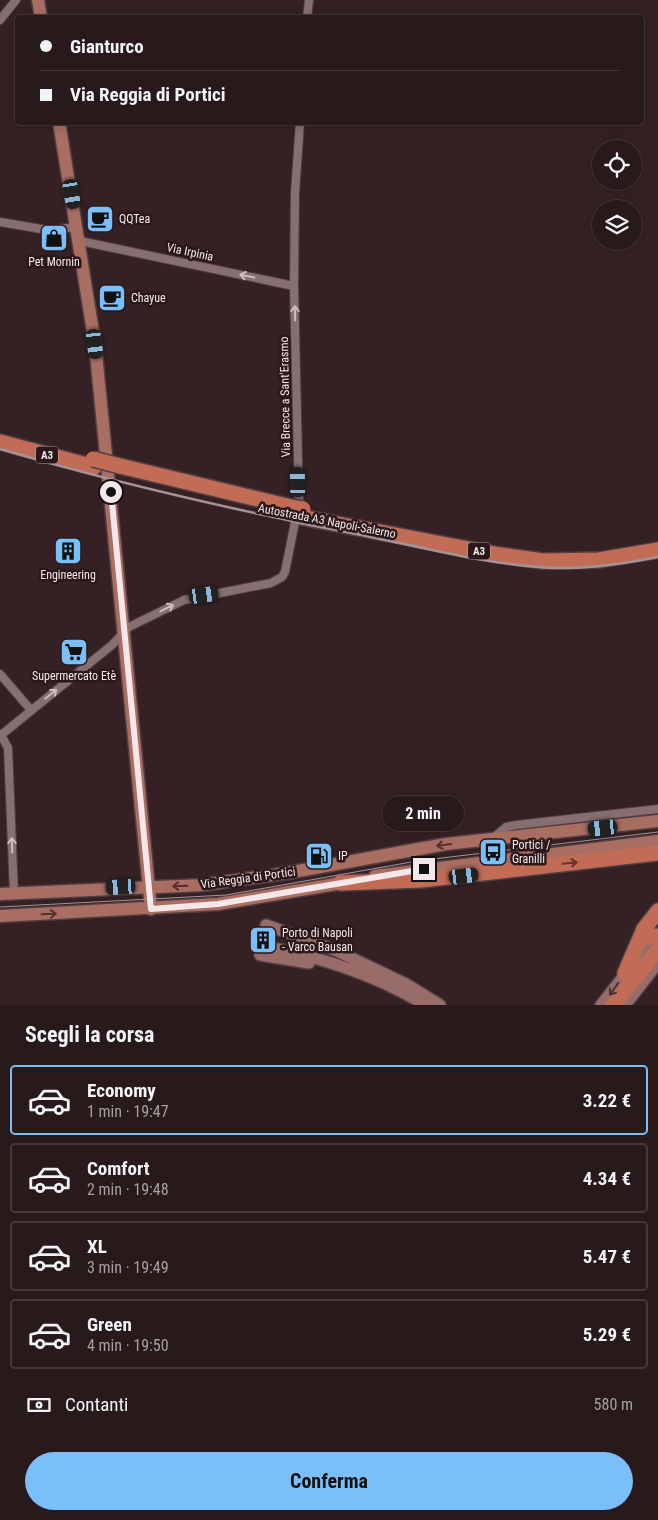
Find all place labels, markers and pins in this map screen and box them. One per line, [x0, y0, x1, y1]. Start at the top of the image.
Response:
cafe icon: QQTea [85, 204, 115, 234]
place label: QQTea [119, 212, 150, 226]
shop icon: Pet Mornin [39, 223, 69, 253]
place label: Pet Mornin [28, 255, 80, 269]
cafe icon: Chayue [97, 283, 127, 313]
place label: Chayue [131, 291, 166, 305]
building icon: Engineering [53, 536, 83, 566]
place label: Engineering [40, 568, 96, 582]
supermarket icon: Supermercato Etè [59, 637, 89, 667]
place label: Supermercato Etè [32, 669, 116, 683]
bus stop icon: Portici / Granilli [478, 837, 508, 867]
place label: Portici / Granilli [512, 838, 551, 866]
fuel station icon: IP [304, 841, 334, 871]
place label: IP [338, 849, 348, 863]
building icon: Porto di Napoli - Varco Bausan [248, 925, 278, 955]
place label: Porto di Napoli - Varco Bausan [282, 926, 353, 954]

